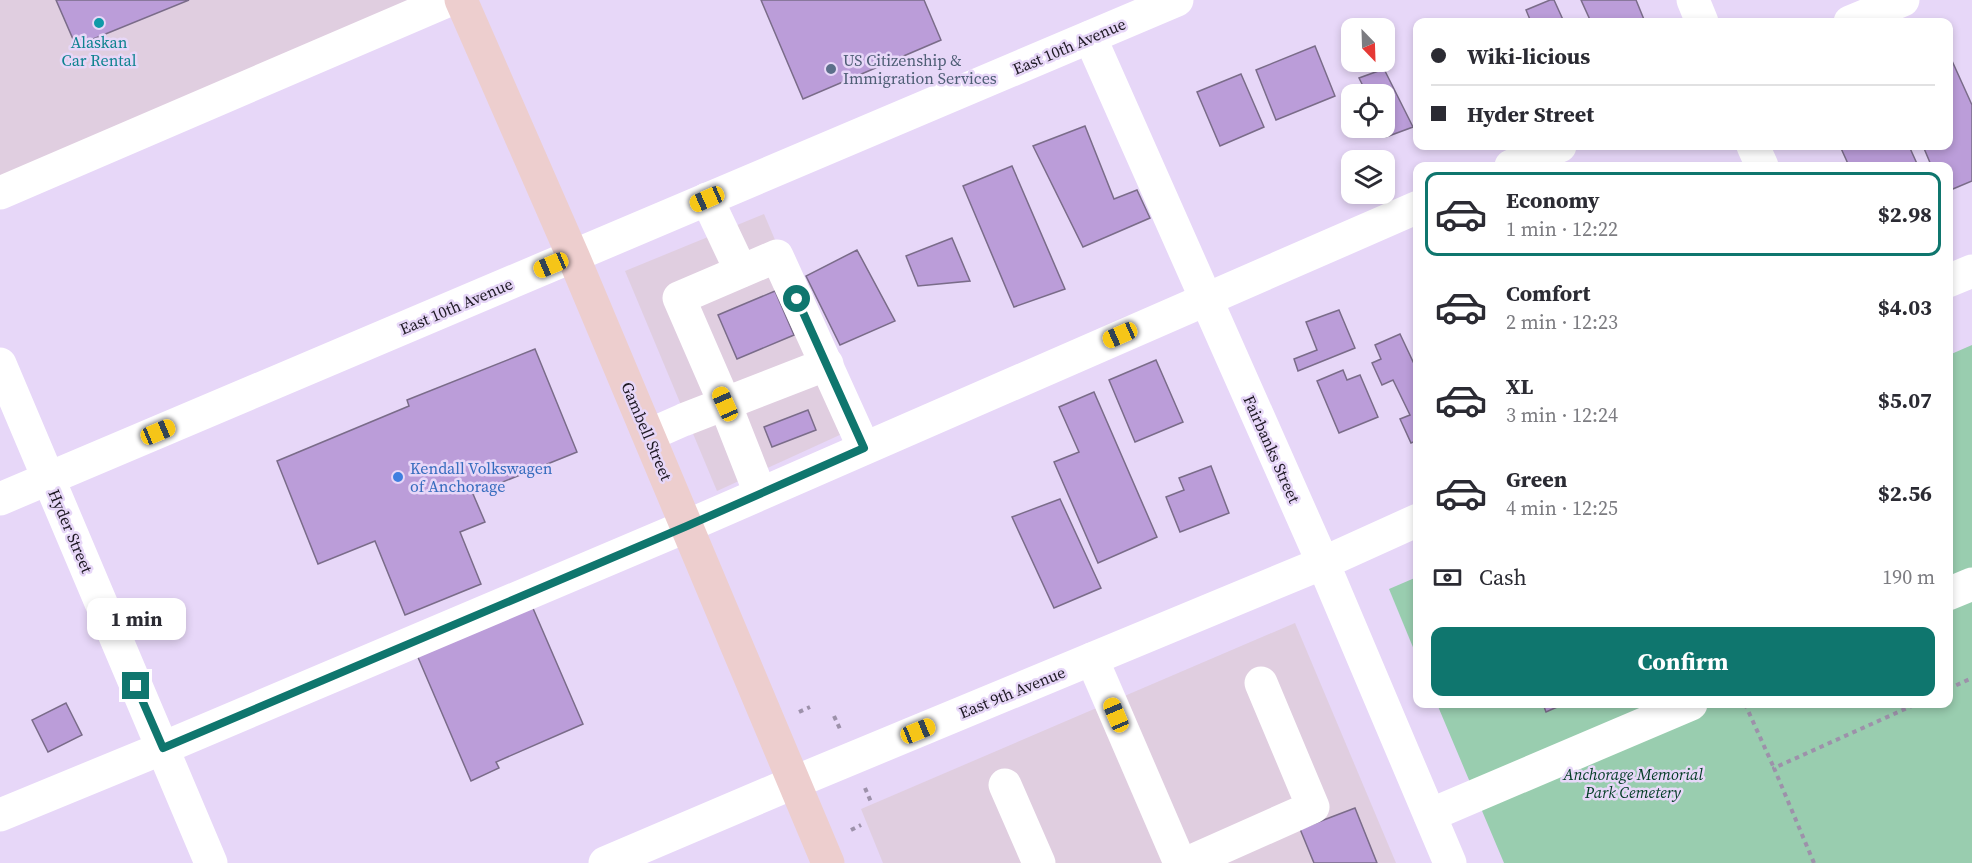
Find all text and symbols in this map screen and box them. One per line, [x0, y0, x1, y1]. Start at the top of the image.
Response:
street label: East 10th Avenue [1009, 12, 1129, 80]
marker: Alaskan Car Rental [92, 16, 106, 30]
north arrow [1341, 18, 1395, 72]
map controls [1341, 18, 1395, 204]
place label: Alaskan Car Rental [62, 31, 137, 71]
text: Wiki-licious [1467, 41, 1590, 71]
place label: US Citizenship & Immigration Services [843, 49, 997, 89]
marker: US Citizenship & Immigration Services [824, 62, 838, 76]
button: locate [1341, 84, 1395, 138]
text: Hyder Street [1467, 99, 1594, 129]
button: layers [1341, 150, 1395, 204]
car [687, 183, 727, 215]
text: Economy [1506, 185, 1600, 215]
icon: car [1434, 187, 1488, 241]
text: $2.98 [1878, 199, 1932, 229]
text: 1 min · 12:22 [1506, 215, 1618, 243]
car [531, 250, 571, 280]
street label: East 10th Avenue [396, 272, 516, 340]
text: Comfort [1506, 278, 1590, 308]
icon: car [1434, 280, 1488, 334]
route start [783, 285, 810, 312]
text: $4.03 [1878, 292, 1932, 322]
text: 2 min · 12:23 [1506, 308, 1618, 336]
car [1100, 319, 1140, 351]
text: XL [1506, 371, 1533, 401]
icon: car [1434, 373, 1488, 427]
street label: Gambell Street [616, 378, 678, 484]
car [709, 384, 741, 424]
text: $5.07 [1878, 385, 1932, 415]
street label: Fairbanks Street [1238, 392, 1306, 507]
text: 3 min · 12:24 [1506, 401, 1618, 429]
car [138, 417, 178, 447]
place label: Kendall Volkswagen of Anchorage [410, 457, 553, 497]
text: Green [1506, 464, 1567, 494]
icon: car [1434, 466, 1488, 520]
marker: Kendall Volkswagen of Anchorage [391, 470, 405, 484]
text: $2.56 [1878, 478, 1932, 508]
street label: Hyder Street [43, 486, 99, 577]
text: 4 min · 12:25 [1506, 494, 1618, 522]
icon: cash [1431, 561, 1464, 594]
text: Cash [1479, 562, 1527, 592]
text: 190 m [1882, 563, 1935, 591]
callout: 1 min [86, 599, 186, 641]
text: 1 min [111, 605, 162, 633]
button: Confirm [1431, 627, 1935, 696]
street label: East 9th Avenue [956, 661, 1068, 723]
route end [122, 672, 149, 699]
car [1101, 695, 1131, 735]
car [898, 716, 938, 746]
park label: Anchorage Memorial Park Cemetery [1562, 763, 1703, 803]

